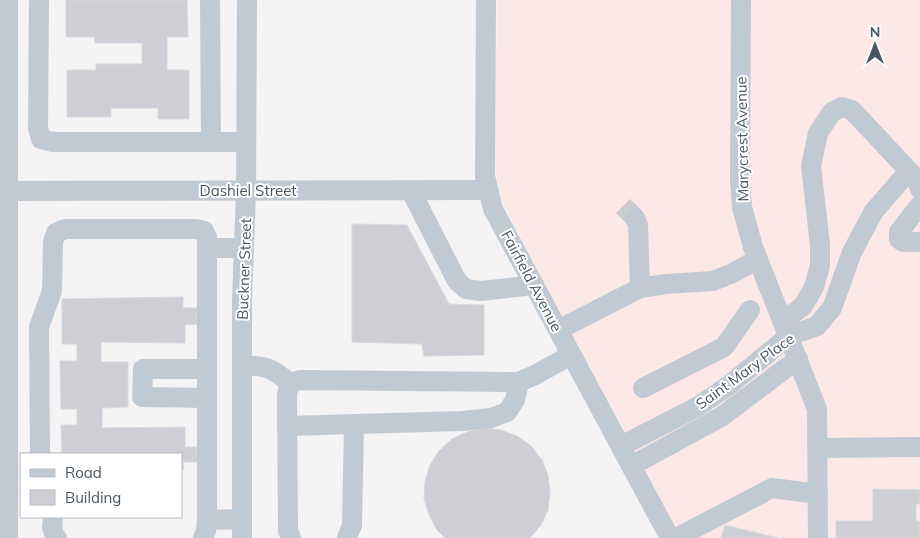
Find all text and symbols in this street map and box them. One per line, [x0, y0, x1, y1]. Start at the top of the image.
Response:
north arrow [850, 20, 900, 70]
text: N [870, 23, 880, 41]
street label: Marycrest Avenue [731, 76, 753, 202]
street label: Dashiel Street [199, 181, 297, 200]
street label: Buckner Street [233, 218, 255, 320]
street label: Fairfield Avenue [497, 227, 567, 335]
street label: Saint Mary Place [692, 329, 798, 413]
legend [20, 453, 182, 518]
text: Road [65, 463, 102, 482]
text: Building [65, 488, 121, 507]

